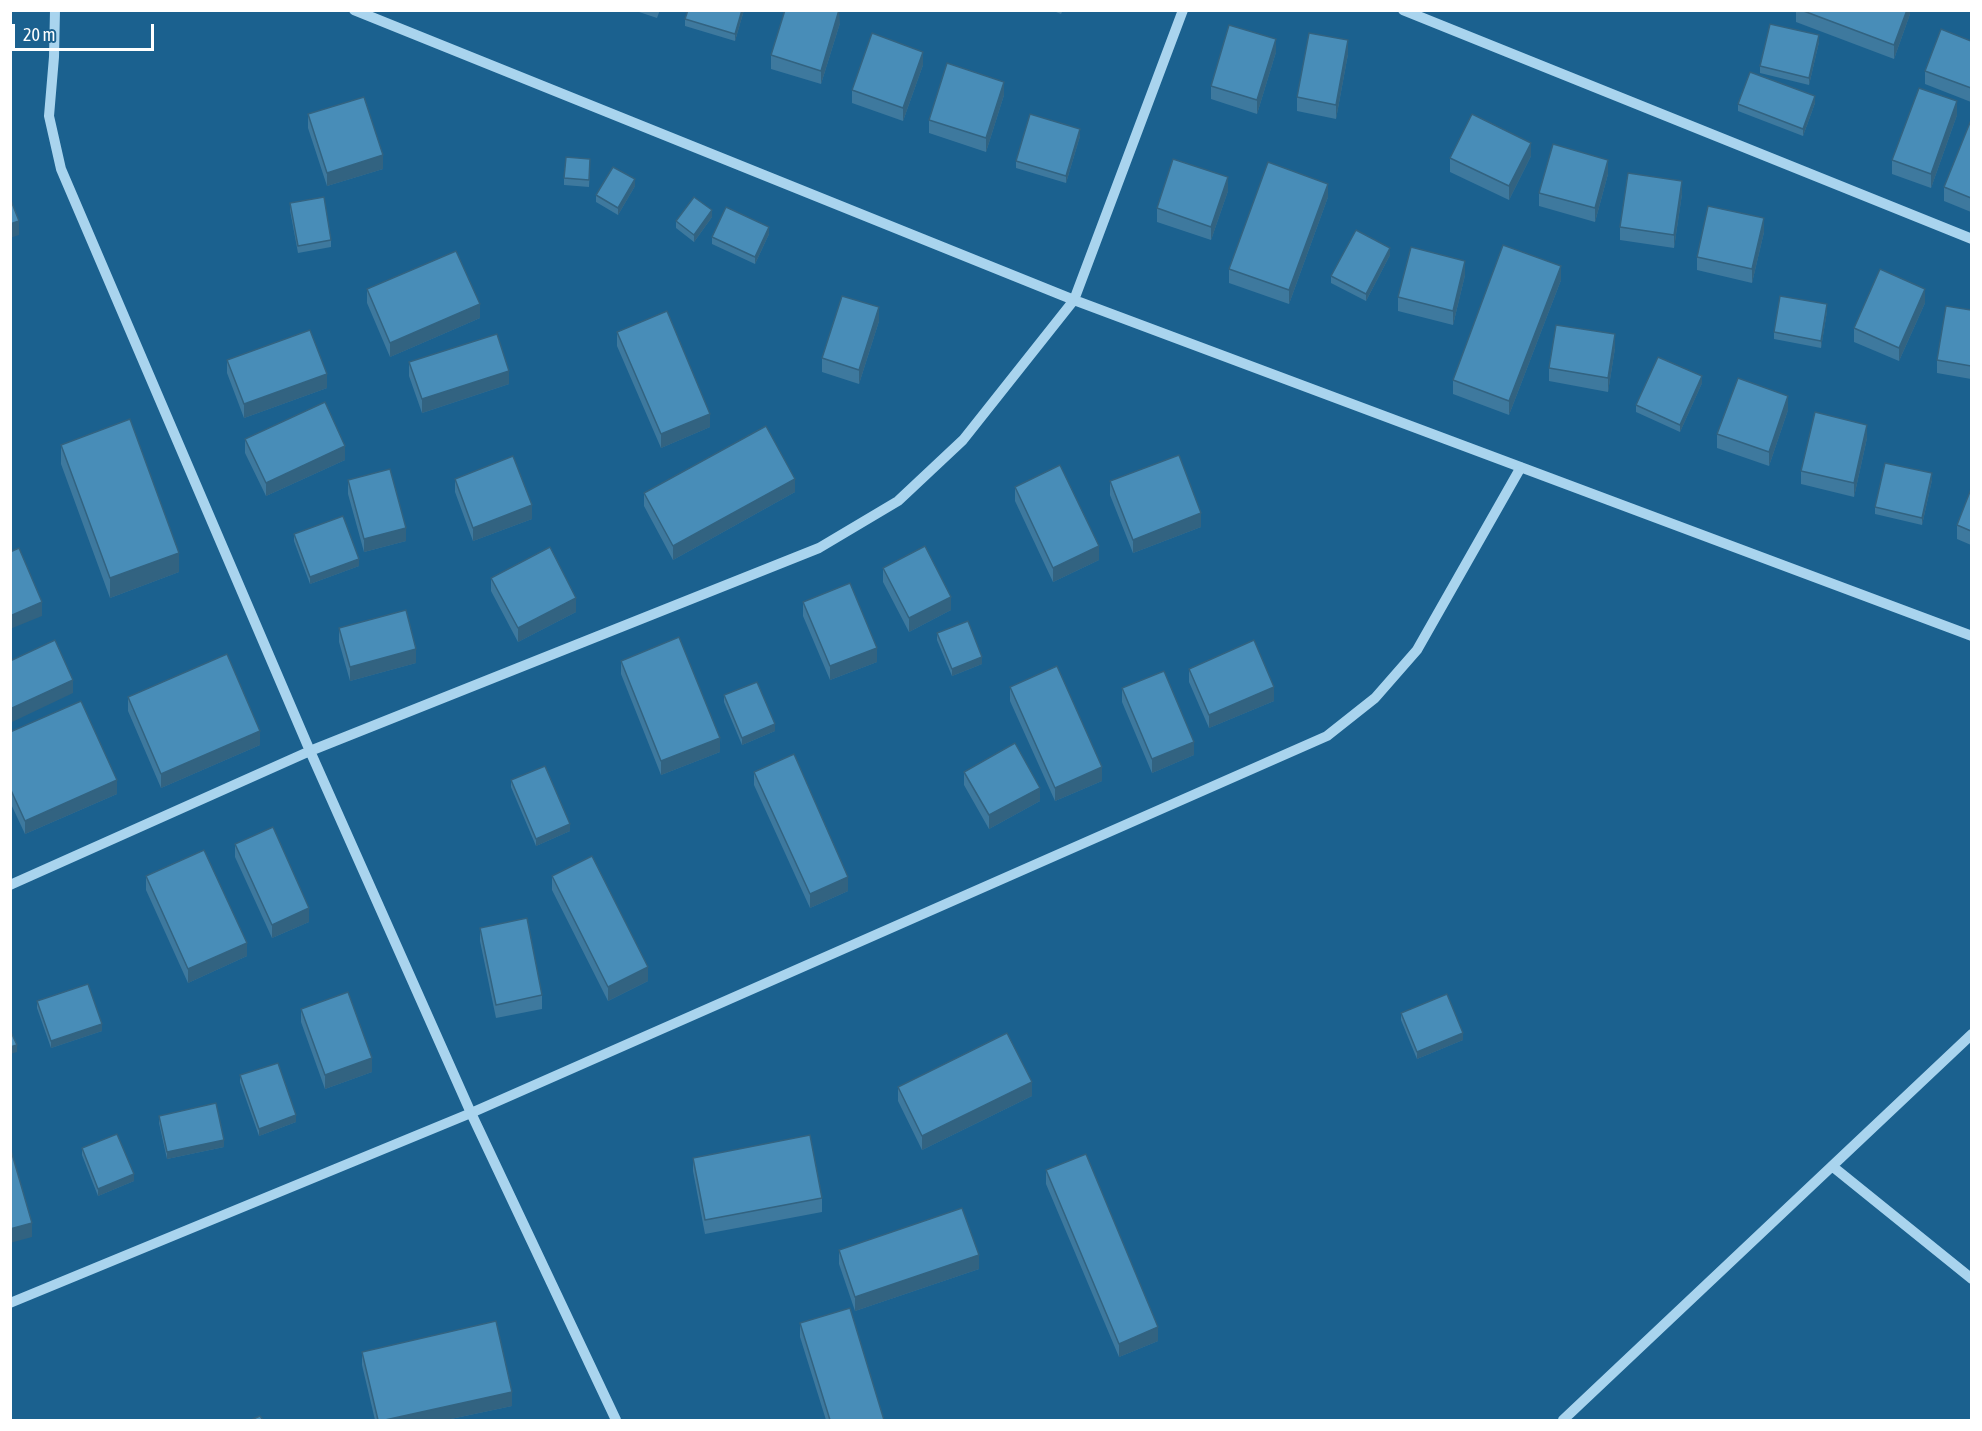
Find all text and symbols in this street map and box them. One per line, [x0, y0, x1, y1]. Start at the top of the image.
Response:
scale bar [15, 12, 158, 50]
text: 20 m [23, 24, 55, 45]

